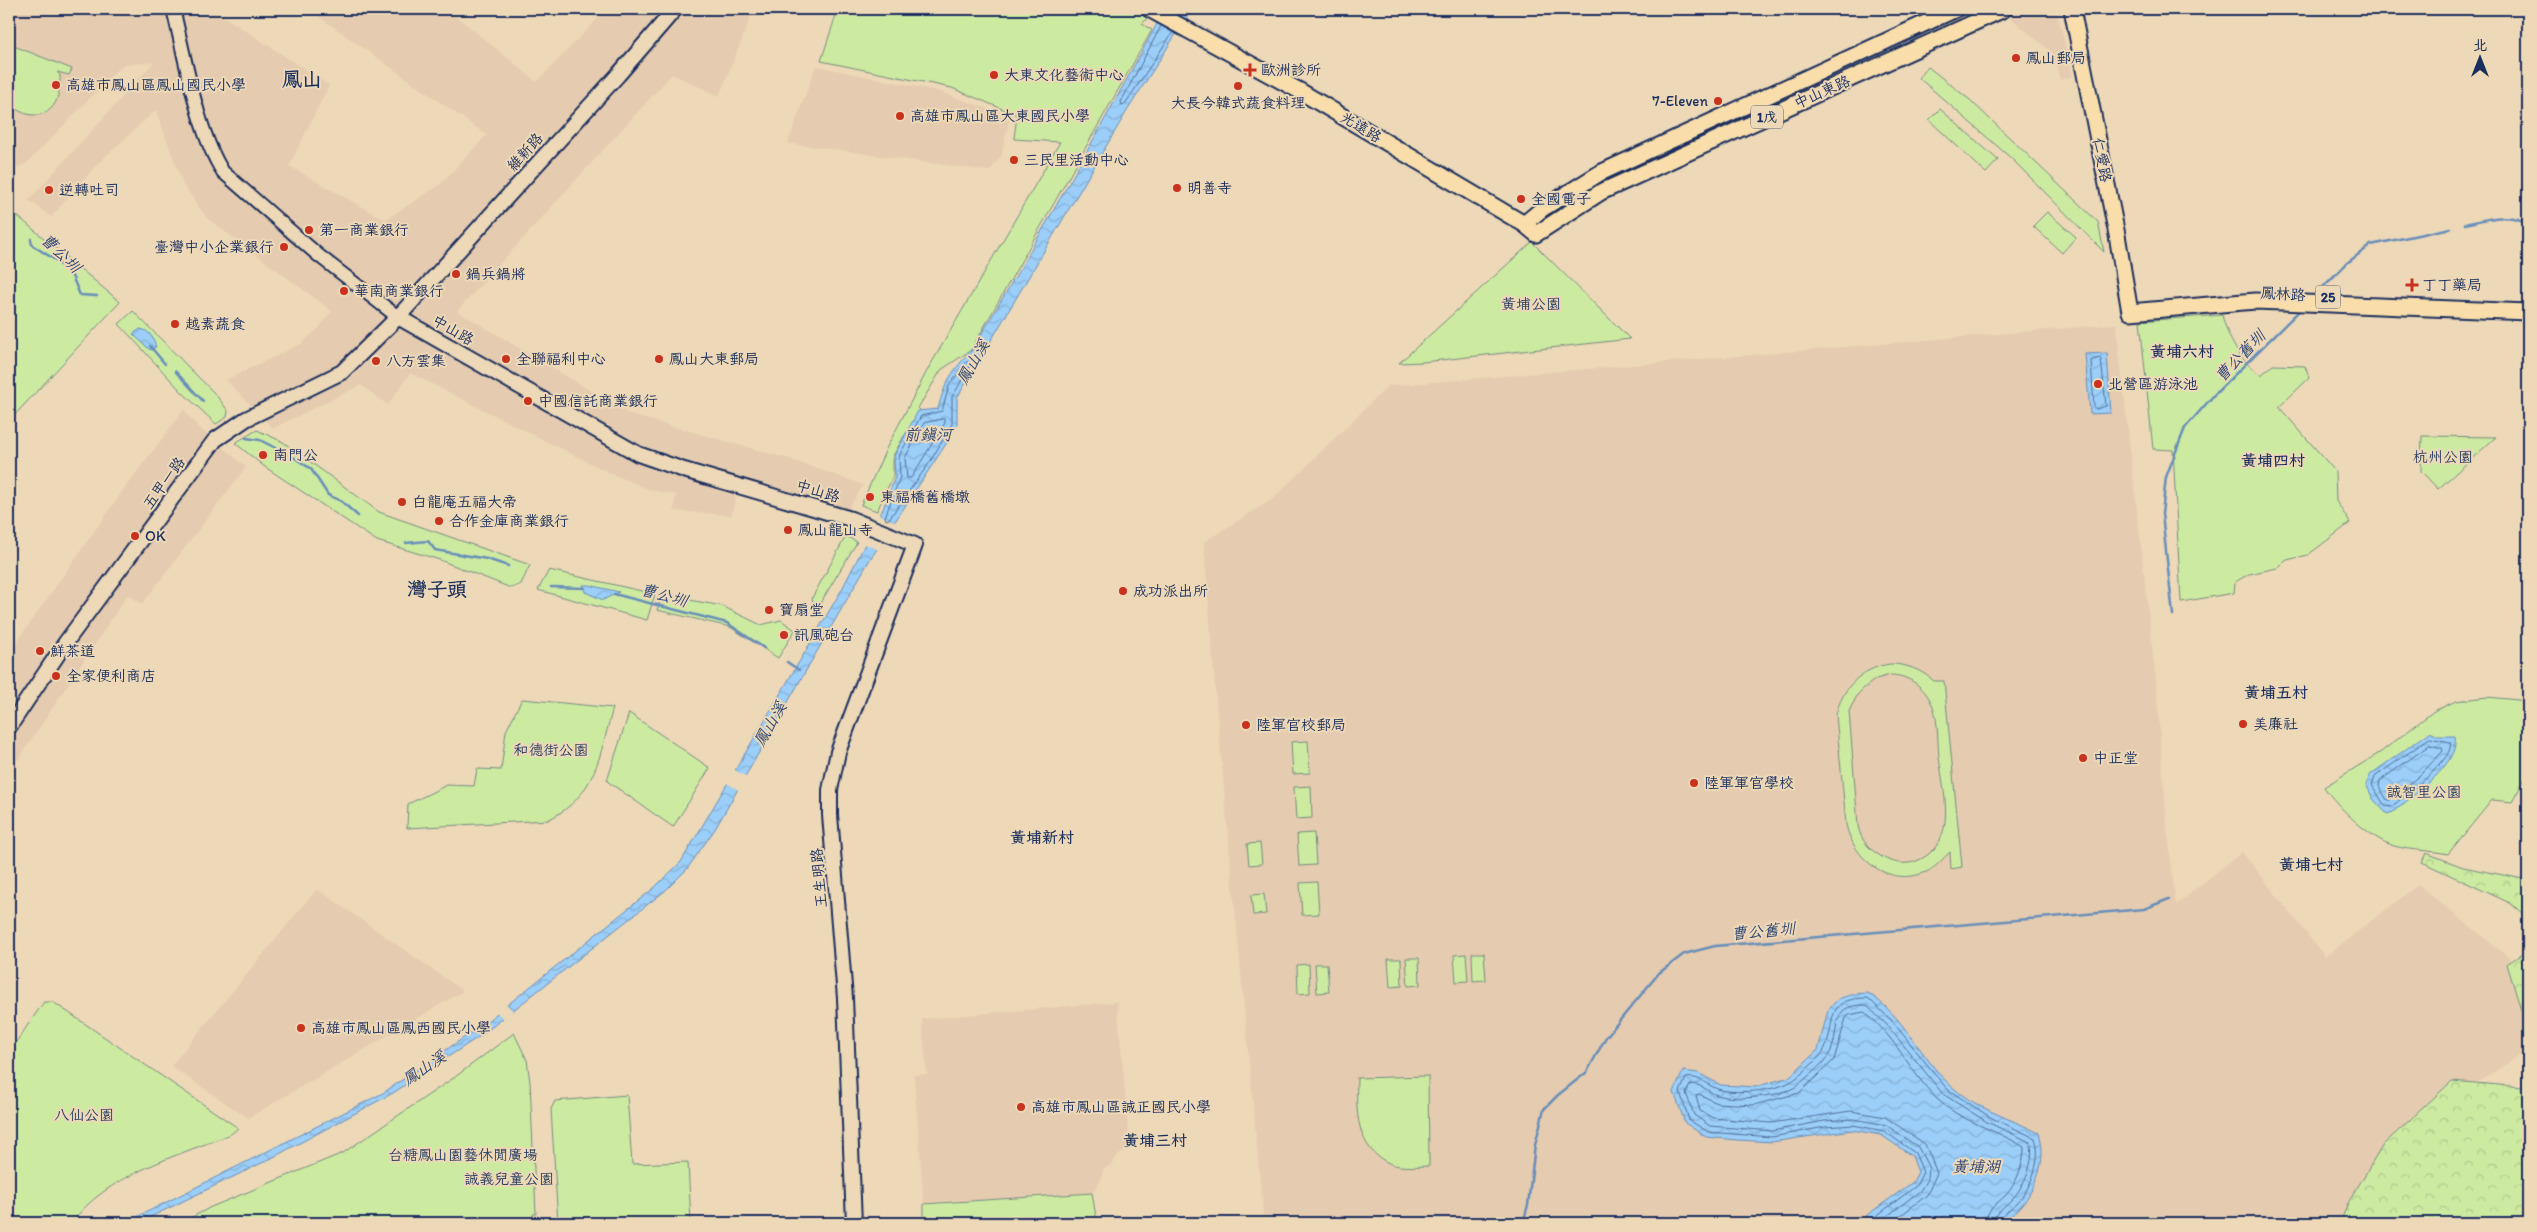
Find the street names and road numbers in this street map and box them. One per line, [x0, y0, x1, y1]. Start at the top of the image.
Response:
street label: 中山東路 [1791, 72, 1853, 112]
road number: 1戊 [1751, 105, 1783, 128]
street label: 光遠路 [1337, 108, 1385, 146]
street label: 維新路 [503, 129, 547, 175]
street label: 仁愛路 [2089, 136, 2115, 184]
street label: 鳳林路 [2260, 284, 2306, 304]
road number: 25 [2316, 286, 2340, 308]
street label: 中山路 [429, 311, 477, 349]
street label: 五甲一路 [139, 453, 189, 513]
street label: 中山路 [794, 476, 842, 506]
street label: 王生明路 [807, 847, 831, 909]

